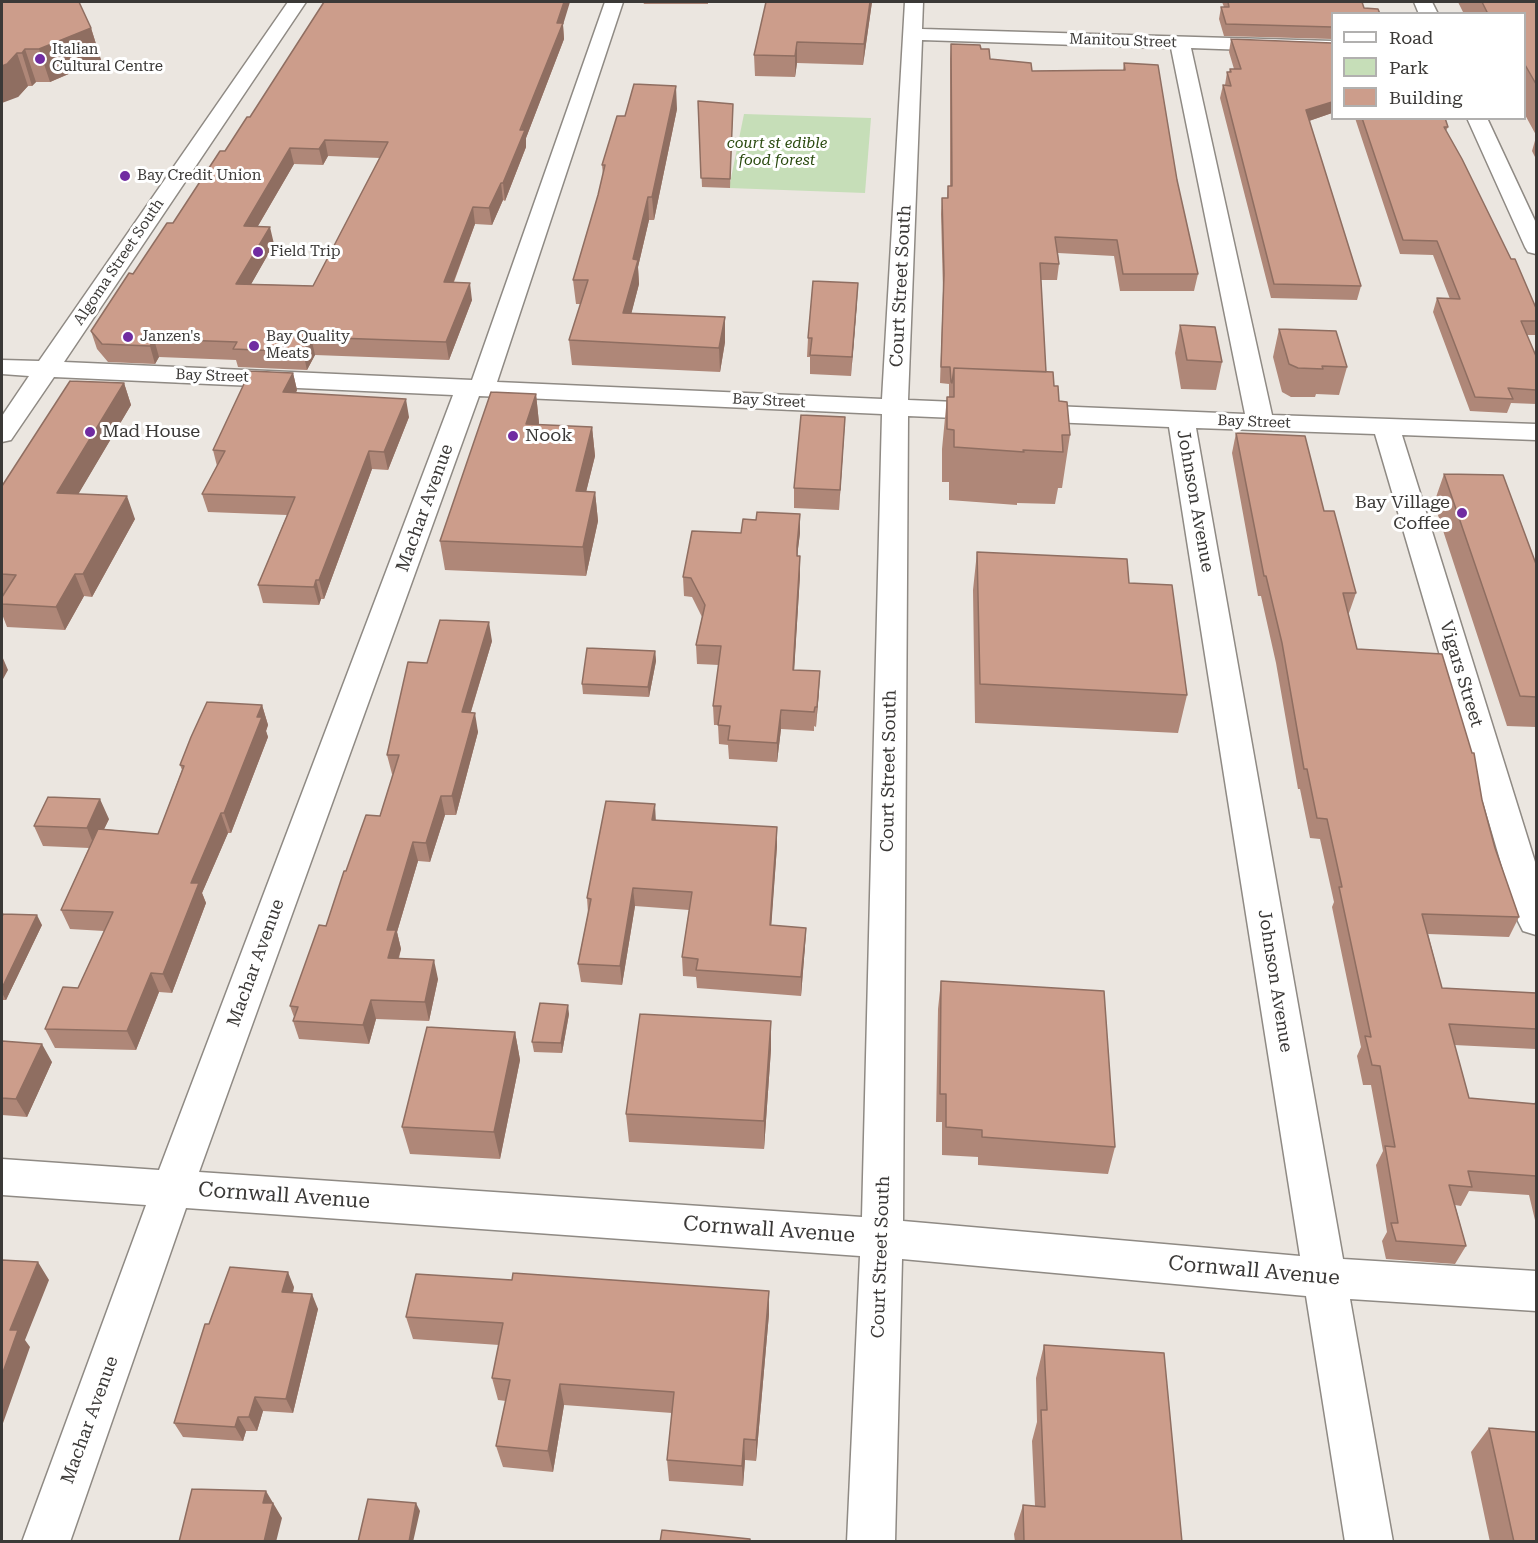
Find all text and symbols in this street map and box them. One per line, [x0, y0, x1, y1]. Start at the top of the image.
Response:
legend [1331, 12, 1526, 120]
text: Road [1389, 27, 1433, 48]
street label: Manitou Street [1069, 30, 1177, 52]
place label: Italian Cultural Centre [52, 41, 163, 76]
marker: Italian Cultural Centre [33, 52, 47, 66]
text: Park [1389, 57, 1429, 78]
text: Building [1389, 87, 1463, 108]
park label: court st edible food forest [727, 135, 827, 170]
place label: Bay Credit Union [137, 167, 261, 185]
marker: Bay Credit Union [118, 169, 132, 183]
street label: Algoma Street South [70, 195, 168, 329]
street label: Court Street South [886, 204, 916, 368]
place label: Field Trip [270, 243, 341, 261]
marker: Field Trip [251, 245, 265, 259]
place label: Janzen's [140, 328, 200, 346]
place label: Bay Quality Meats [266, 328, 350, 363]
marker: Janzen's [121, 330, 135, 344]
marker: Bay Quality Meats [247, 339, 261, 353]
street label: Bay Street [175, 366, 249, 386]
street label: Bay Street [732, 390, 806, 412]
street label: Bay Street [1217, 412, 1291, 432]
place label: Mad House [102, 421, 200, 443]
marker: Mad House [83, 425, 97, 439]
place label: Nook [525, 425, 573, 447]
street label: Johnson Avenue [1172, 428, 1218, 574]
marker: Nook [506, 429, 520, 443]
street label: Machar Avenue [392, 441, 458, 575]
place label: Bay Village Coffee [1355, 492, 1450, 534]
marker: Bay Village Coffee [1455, 506, 1469, 520]
street label: Vigars Street [1435, 618, 1487, 730]
street label: Court Street South [877, 690, 901, 852]
street label: Machar Avenue [223, 896, 289, 1030]
street label: Johnson Avenue [1253, 908, 1297, 1054]
street label: Court Street South [867, 1175, 895, 1339]
street label: Cornwall Avenue [197, 1177, 371, 1215]
street label: Cornwall Avenue [682, 1211, 856, 1249]
street label: Cornwall Avenue [1167, 1251, 1341, 1291]
street label: Machar Avenue [57, 1353, 123, 1487]

